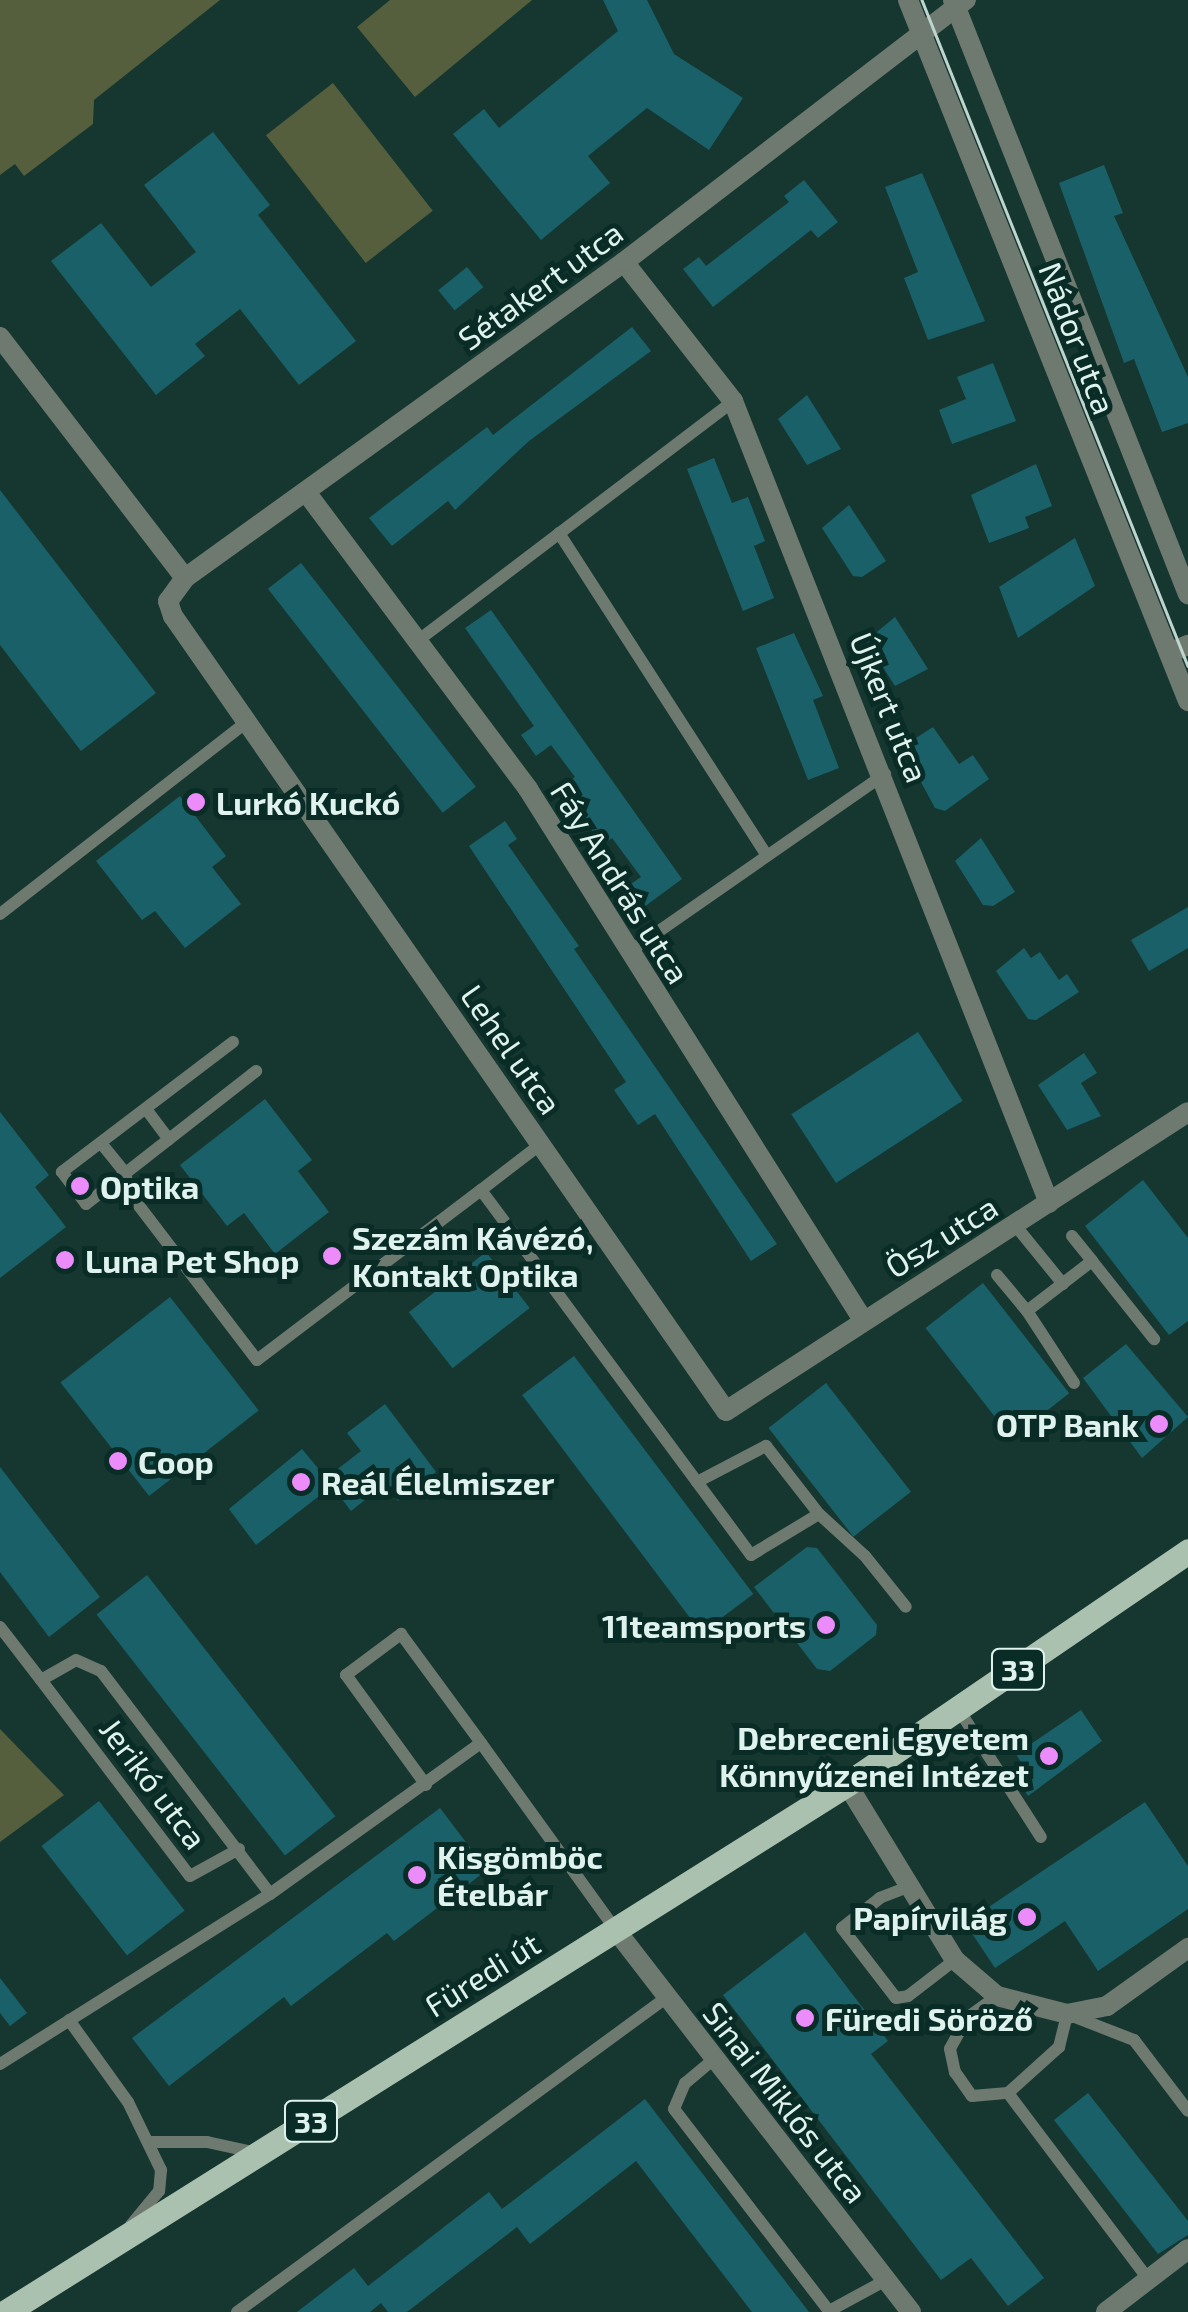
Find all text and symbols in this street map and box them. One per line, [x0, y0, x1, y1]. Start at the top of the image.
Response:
street label: Sétakert utca [450, 213, 630, 357]
street label: Nádor utca [1031, 256, 1125, 420]
street label: Újkert utca [843, 627, 937, 787]
street label: Fáy András utca [543, 773, 699, 991]
place label: Lurkó Kuckó [216, 783, 400, 821]
marker: Lurkó Kuckó [185, 791, 207, 813]
street label: Lehel utca [453, 977, 571, 1121]
place label: Optika [100, 1167, 199, 1205]
marker: Optika [69, 1175, 91, 1197]
street label: Ösz utca [878, 1187, 1004, 1285]
place label: Szezám Kávézó, Kontakt Optika [352, 1219, 593, 1294]
place label: Luna Pet Shop [85, 1241, 299, 1279]
marker: Szezám Kávézó, Kontakt Optika [321, 1245, 343, 1267]
marker: Luna Pet Shop [54, 1249, 76, 1271]
place label: OTP Bank [995, 1405, 1139, 1443]
marker: OTP Bank [1148, 1413, 1170, 1435]
place label: Coop [138, 1442, 214, 1480]
marker: Coop [107, 1450, 129, 1472]
place label: Reál Élelmiszer [321, 1463, 555, 1501]
marker: Reál Élelmiszer [290, 1471, 312, 1493]
place label: 11teamsports [602, 1606, 806, 1644]
marker: 11teamsports [815, 1614, 837, 1636]
road number: 33 [990, 1644, 1046, 1694]
street label: Jerikó utca [92, 1710, 216, 1856]
place label: Debreceni Egyetem Könnyűzenei Intézet [719, 1719, 1029, 1794]
marker: Debreceni Egyetem Könnyűzenei Intézet [1038, 1745, 1060, 1767]
place label: Kisgömböc Ételbár [437, 1838, 603, 1913]
marker: Kisgömböc Ételbár [406, 1864, 428, 1886]
place label: Papírvilág [853, 1898, 1007, 1936]
marker: Papírvilág [1016, 1906, 1038, 1928]
street label: Füredi út [417, 1924, 547, 2024]
street label: Sinai Miklós utca [696, 1994, 876, 2210]
place label: Füredi Söröző [825, 1999, 1033, 2037]
marker: Füredi Söröző [794, 2007, 816, 2029]
road number: 33 [284, 2096, 338, 2146]

